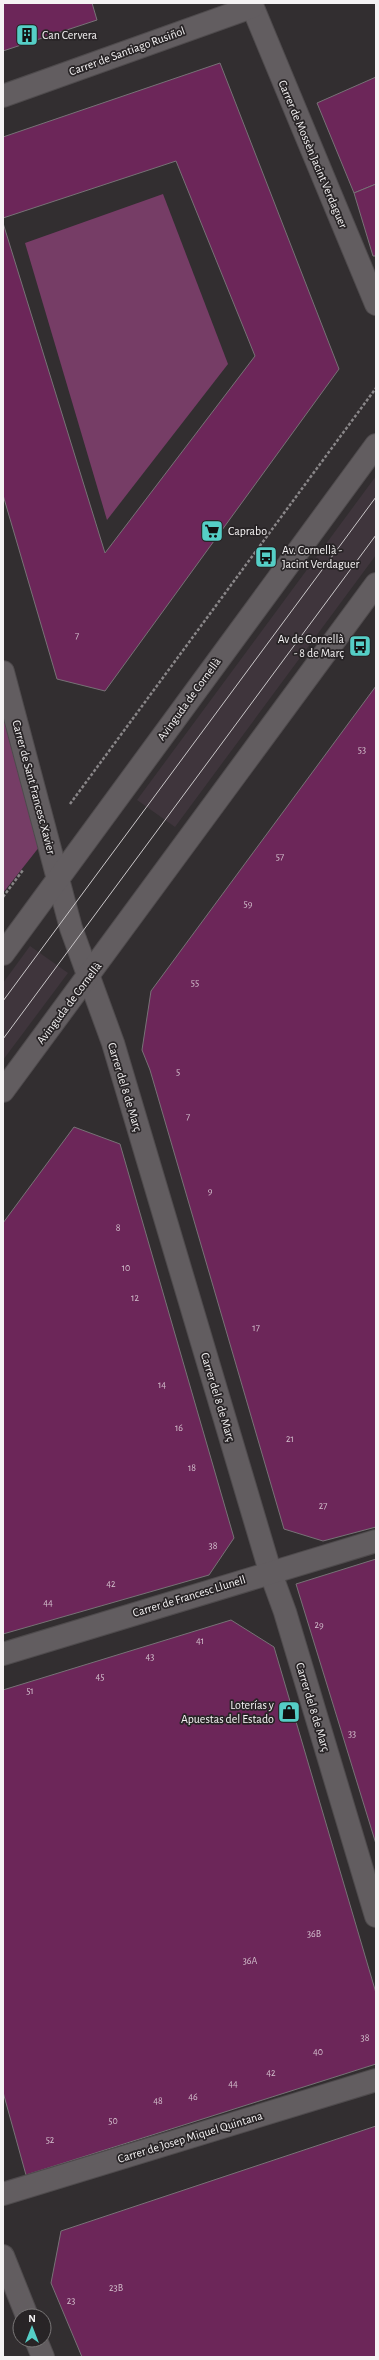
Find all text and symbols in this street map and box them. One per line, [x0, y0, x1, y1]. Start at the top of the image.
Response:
building icon: Can Cervera [14, 22, 40, 48]
street label: Carrer de Santiago Rusiñol [67, 24, 187, 78]
place label: Can Cervera [42, 29, 98, 41]
street label: Carrer de Mossèn Jacint Verdaguer [276, 78, 350, 230]
supermarket icon: Caprabo [199, 518, 225, 544]
place label: Caprabo [228, 525, 267, 537]
bus stop icon: Av. Cornellà - Jacint Verdaguer [253, 544, 279, 570]
place label: Av. Cornellà - Jacint Verdaguer [282, 544, 359, 570]
house number: 7 [75, 631, 79, 641]
place label: Av de Cornellà - 8 de Març [278, 633, 344, 659]
bus stop icon: Av de Cornellà - 8 de Març [347, 633, 373, 659]
street label: Avinguda de Cornellà [155, 655, 223, 743]
street label: Carrer de Sant Francesc Xavier [10, 719, 58, 856]
house number: 53 [358, 745, 366, 755]
house number: 57 [276, 852, 284, 862]
house number: 59 [244, 899, 253, 909]
street label: Avinguda de Cornellà [34, 959, 104, 1046]
house number: 55 [191, 978, 199, 988]
street label: Carrer del 8 de Març [106, 1041, 144, 1133]
house number: 5 [176, 1067, 180, 1077]
house number: 7 [186, 1112, 190, 1122]
house number: 9 [208, 1186, 213, 1196]
house number: 8 [116, 1223, 121, 1233]
house number: 10 [122, 1263, 130, 1273]
house number: 12 [131, 1293, 139, 1303]
house number: 17 [252, 1323, 260, 1333]
street label: Carrer del 8 de Març [199, 1351, 237, 1443]
house number: 14 [158, 1380, 166, 1390]
house number: 16 [175, 1423, 183, 1433]
house number: 21 [286, 1434, 294, 1444]
house number: 18 [188, 1463, 196, 1473]
house number: 27 [319, 1501, 327, 1511]
house number: 38 [209, 1541, 218, 1551]
street label: Carrer de Francesc Llunell [131, 1573, 247, 1619]
house number: 42 [106, 1579, 116, 1589]
house number: 44 [43, 1598, 53, 1608]
house number: 29 [314, 1620, 324, 1630]
house number: 41 [196, 1636, 204, 1646]
house number: 43 [146, 1652, 154, 1662]
street label: Carrer del 8 de Març [294, 1661, 332, 1753]
house number: 45 [96, 1672, 105, 1682]
house number: 51 [26, 1686, 34, 1696]
place label: Loterías y Apuestas del Estado [181, 1699, 274, 1725]
shop icon: Loterías y Apuestas del Estado [276, 1699, 302, 1725]
house number: 33 [348, 1729, 356, 1739]
house number: 36B [307, 1929, 321, 1939]
house number: 36A [243, 1956, 258, 1966]
house number: 38 [361, 2033, 370, 2043]
house number: 40 [313, 2047, 323, 2057]
house number: 42 [266, 2068, 276, 2078]
house number: 44 [228, 2079, 238, 2089]
house number: 46 [188, 2092, 198, 2102]
house number: 48 [153, 2096, 163, 2106]
street label: Carrer de Josep Miquel Quintana [116, 2109, 265, 2166]
house number: 50 [108, 2116, 118, 2126]
house number: 52 [46, 2135, 55, 2145]
house number: 23B [109, 2283, 123, 2293]
house number: 23 [67, 2296, 75, 2306]
north arrow [12, 2308, 52, 2348]
text: N [28, 2313, 36, 2324]

